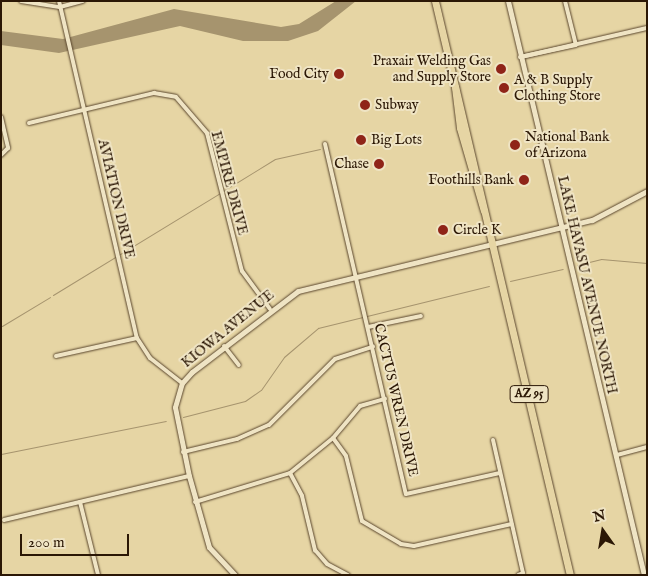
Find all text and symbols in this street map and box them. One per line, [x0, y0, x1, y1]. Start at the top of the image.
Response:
place label: Praxair Welding Gas and Supply Store [373, 53, 491, 85]
marker: Praxair Welding Gas and Supply Store [495, 63, 507, 75]
place label: Food City [269, 66, 329, 82]
marker: Food City [333, 68, 345, 80]
place label: A & B Supply Clothing Store [514, 72, 600, 104]
marker: A & B Supply Clothing Store [498, 82, 510, 94]
place label: Subway [375, 97, 419, 113]
marker: Subway [359, 99, 371, 111]
street label: EMPIRE DRIVE [207, 129, 251, 237]
place label: National Bank of Arizona [525, 129, 609, 162]
place label: Big Lots [371, 132, 422, 148]
marker: Big Lots [355, 134, 367, 146]
street label: AVIATION DRIVE [94, 138, 138, 260]
marker: National Bank of Arizona [509, 139, 521, 151]
place label: Chase [334, 156, 369, 172]
marker: Chase [373, 158, 385, 170]
place label: Foothills Bank [428, 172, 514, 188]
marker: Foothills Bank [518, 174, 530, 186]
street label: LAKE HAVASU AVENUE NORTH [554, 174, 620, 396]
place label: Circle K [453, 222, 501, 238]
marker: Circle K [437, 224, 449, 236]
street label: KIOWA AVENUE [178, 287, 278, 371]
street label: CACTUS WREN DRIVE [370, 322, 422, 478]
road number: AZ 95 [509, 384, 549, 404]
north arrow [578, 506, 628, 556]
text: N [592, 506, 608, 527]
scale bar [22, 524, 131, 556]
text: 200 m [28, 533, 65, 552]

